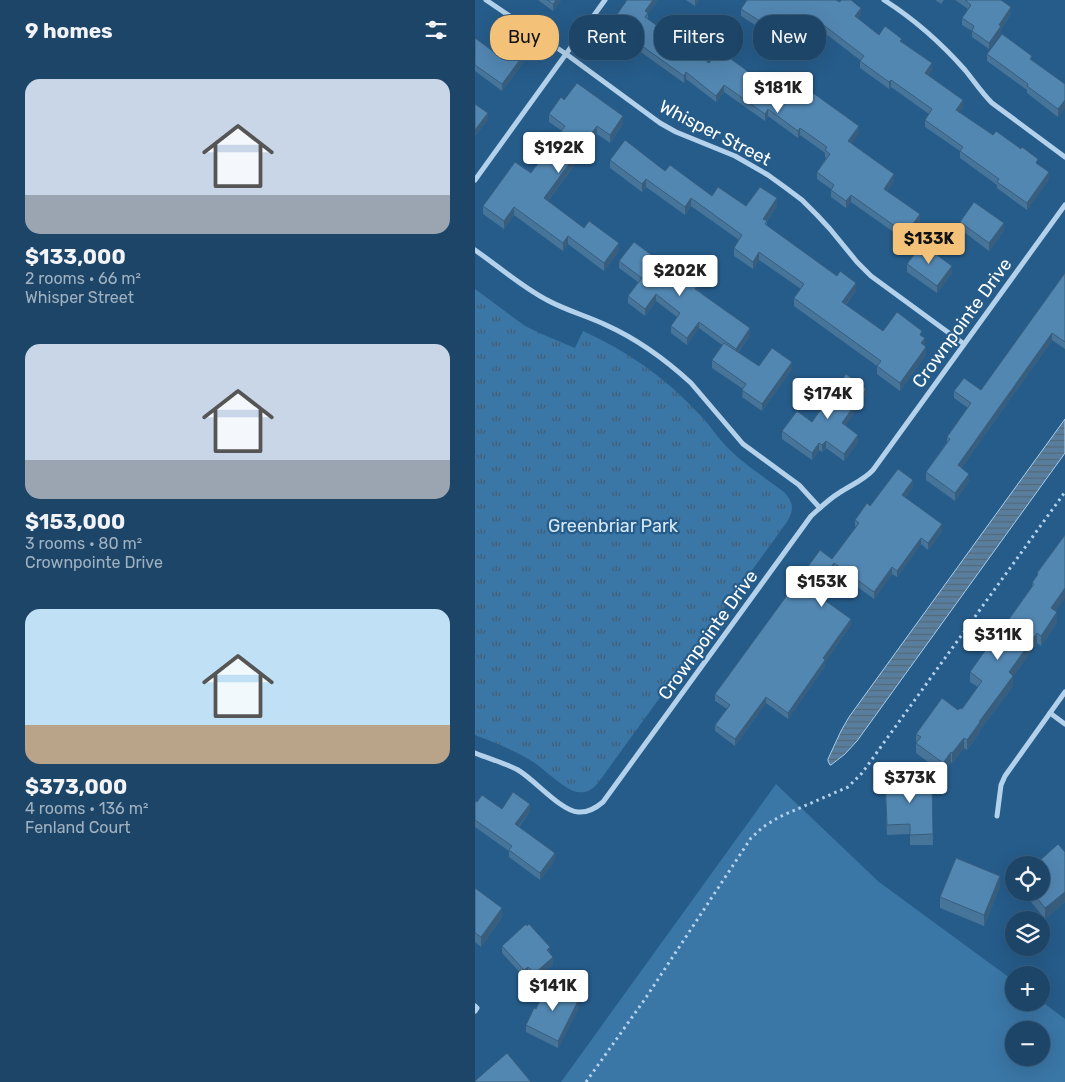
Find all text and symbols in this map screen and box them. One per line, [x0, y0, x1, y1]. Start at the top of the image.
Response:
chip: Buy [490, 15, 559, 60]
chip: Rent [569, 15, 644, 60]
chip: Filters [654, 15, 743, 60]
chip: New [753, 15, 826, 60]
icon: filters [422, 16, 450, 44]
text: 9 homes [25, 18, 113, 43]
pin: $181K [743, 72, 813, 114]
text: $181K [754, 78, 802, 97]
street label: Whisper Street [655, 95, 775, 171]
icon: home [193, 111, 283, 201]
pin: $192K [524, 132, 594, 174]
text: $192K [534, 138, 584, 157]
pin: $133K [894, 222, 964, 265]
text: $133K [904, 229, 954, 248]
text: $133,000 [25, 244, 126, 269]
pin: $202K [645, 254, 715, 297]
street label: Crownpointe Drive [908, 254, 1016, 392]
text: $202K [654, 261, 706, 280]
text: 2 rooms · 66 m² [25, 269, 141, 288]
text: Whisper Street [25, 288, 134, 307]
icon: home [193, 376, 283, 466]
pin: $174K [793, 378, 863, 420]
text: $174K [804, 384, 852, 403]
text: $153,000 [25, 509, 125, 534]
park label: Greenbriar Park [548, 515, 679, 537]
text: 3 rooms · 80 m² [25, 534, 142, 553]
text: Crownpointe Drive [25, 553, 163, 572]
street label: Crownpointe Drive [654, 566, 762, 704]
pin: $153K [787, 566, 857, 608]
text: $153K [797, 572, 847, 591]
pin: $311K [963, 618, 1033, 661]
text: $311K [974, 625, 1022, 644]
icon: home [193, 641, 283, 731]
pin: $373K [875, 762, 945, 804]
text: $373K [884, 768, 936, 787]
text: $373,000 [25, 774, 127, 799]
text: 4 rooms · 136 m² [25, 799, 148, 818]
text: Fenland Court [25, 818, 130, 837]
map controls [1005, 856, 1050, 1066]
button: locate [1005, 856, 1050, 901]
button: layers [1005, 911, 1050, 956]
button: + [1005, 966, 1050, 1011]
pin: $141K [518, 970, 588, 1012]
text: $141K [529, 976, 577, 995]
button: − [1005, 1021, 1050, 1066]

